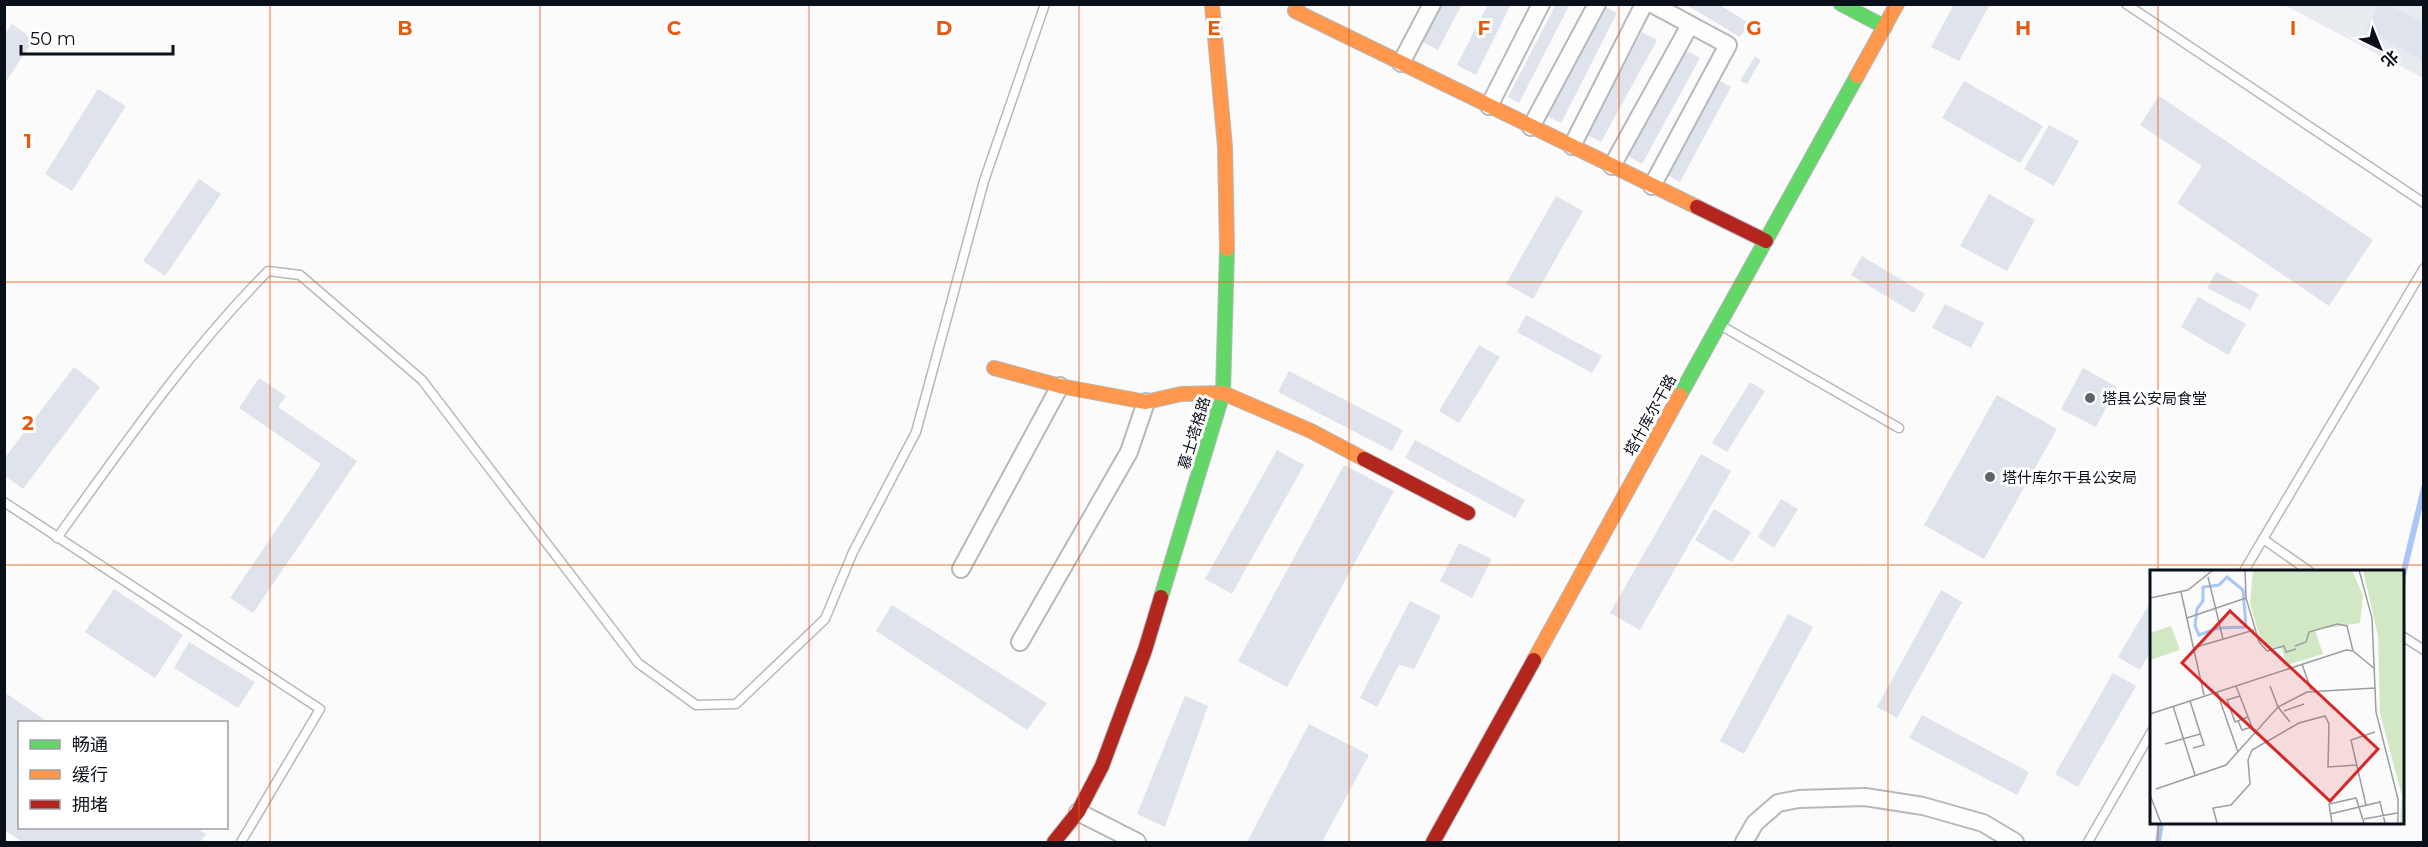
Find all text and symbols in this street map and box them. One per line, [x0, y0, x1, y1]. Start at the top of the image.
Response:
text: B [397, 16, 413, 40]
text: C [667, 16, 682, 40]
text: D [936, 16, 952, 40]
text: E [1207, 16, 1221, 40]
text: F [1478, 16, 1491, 40]
text: G [1746, 16, 1762, 40]
text: H [2015, 16, 2031, 40]
text: I [2290, 16, 2296, 40]
scale bar [21, 18, 172, 56]
north arrow [2350, 18, 2410, 78]
text: 50 m [30, 28, 76, 50]
text: 北 [2378, 46, 2402, 71]
text: 1 [24, 129, 32, 153]
street label: 塔什库尔干路 [1620, 371, 1680, 459]
place label: 塔县公安局食堂 [2102, 389, 2207, 408]
marker: 塔县公安局食堂 [2083, 391, 2097, 405]
street label: 慕士塔格路 [1174, 394, 1214, 472]
text: 2 [22, 411, 34, 435]
place label: 塔什库尔干县公安局 [2002, 468, 2137, 487]
marker: 塔什库尔干县公安局 [1983, 470, 1997, 484]
inset map [2150, 570, 2404, 823]
legend [18, 721, 228, 829]
text: 畅通 [72, 734, 108, 756]
text: 缓行 [72, 764, 108, 786]
text: 拥堵 [72, 794, 108, 816]

